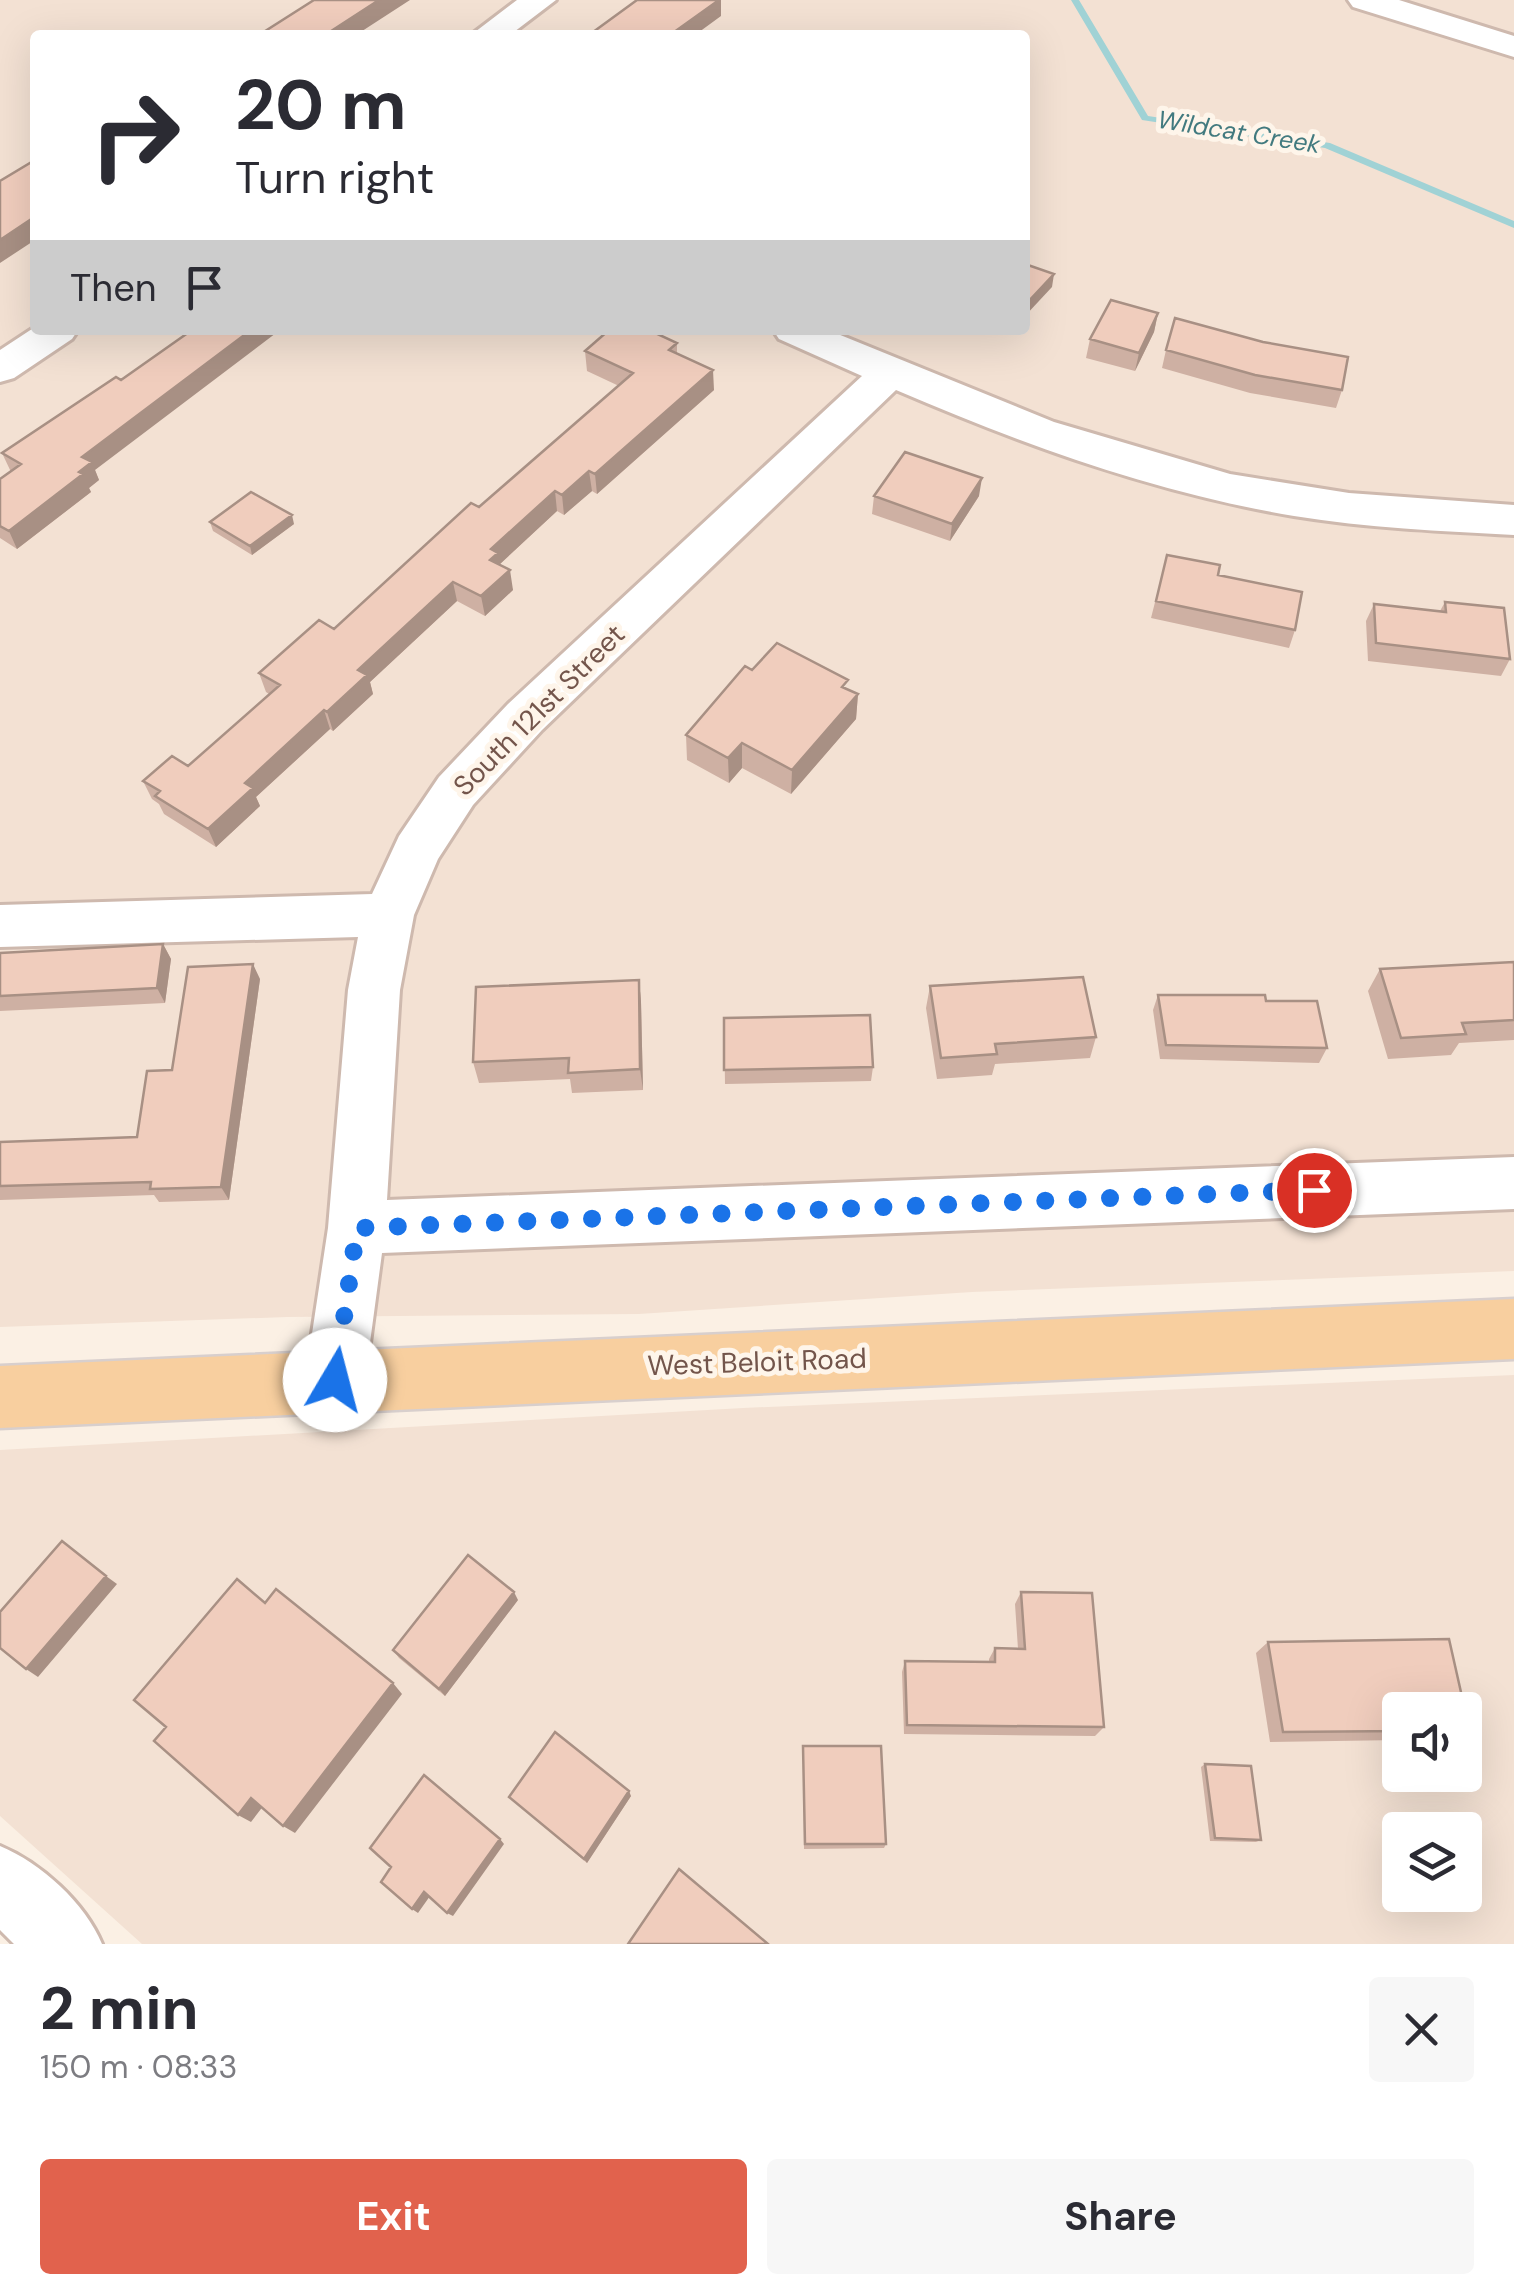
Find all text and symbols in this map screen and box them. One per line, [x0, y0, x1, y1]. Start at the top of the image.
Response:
text: 20 m [235, 60, 407, 151]
icon: right [70, 70, 200, 200]
water label: Wildcat Creek [1155, 103, 1323, 161]
text: Turn right [235, 148, 434, 207]
icon: arrive [177, 260, 232, 315]
text: Then [70, 263, 157, 313]
street label: South 121st Street [445, 616, 633, 804]
pin [1272, 1148, 1357, 1233]
icon: arrive [1287, 1163, 1342, 1218]
position arrow [283, 1328, 387, 1432]
street label: West Beloit Road [647, 1340, 867, 1384]
map controls [1382, 1692, 1482, 1912]
button: sound [1382, 1692, 1482, 1792]
button: layers [1382, 1812, 1482, 1912]
text: 2 min [40, 1969, 199, 2048]
button: close [1369, 1977, 1474, 2082]
text: 150 m · 08:33 [40, 2046, 237, 2088]
button: Exit [40, 2159, 747, 2274]
button: Share [767, 2159, 1474, 2274]

